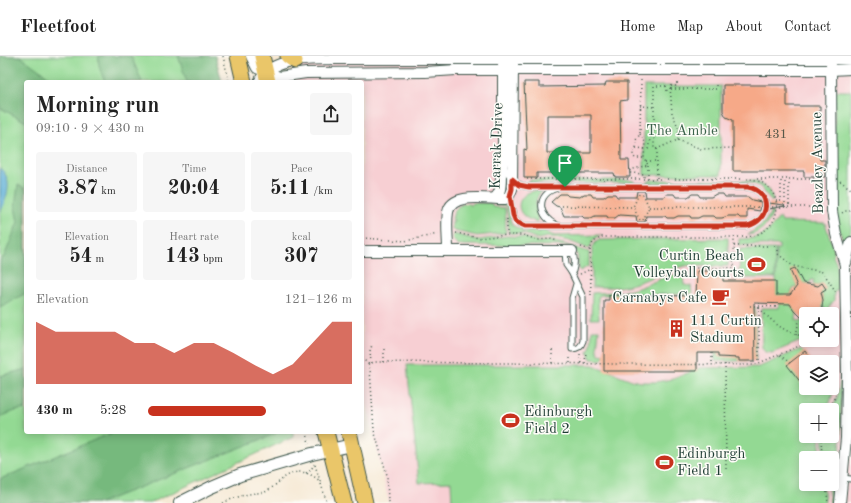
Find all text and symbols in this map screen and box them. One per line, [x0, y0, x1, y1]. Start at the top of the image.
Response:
text: Fleetfoot [20, 18, 96, 37]
text: Home [620, 20, 655, 34]
text: Map [677, 20, 703, 34]
text: About [725, 20, 762, 34]
text: Contact [784, 20, 831, 34]
button: share [310, 93, 352, 135]
text: Morning run [36, 95, 159, 117]
street label: Karrak Drive [488, 102, 507, 190]
street label: Beazley Avenue [810, 112, 827, 214]
text: 09:10 · 9 × 430 m [36, 122, 144, 135]
park label: The Amble [646, 124, 718, 139]
house number: 431 [765, 128, 787, 141]
pin [548, 146, 582, 187]
icon: arrive [554, 152, 576, 174]
text: Distance [66, 164, 107, 175]
text: Time [182, 164, 206, 175]
text: Pace [290, 164, 312, 175]
text: 3.87 [58, 179, 98, 199]
text: 20:04 [168, 179, 220, 199]
text: 5:11 [270, 179, 310, 199]
text: km [98, 186, 116, 197]
text: /km [310, 186, 333, 197]
text: Elevation [64, 232, 109, 243]
text: Heart rate [169, 232, 219, 243]
text: kcal [292, 232, 311, 243]
text: 54 [69, 247, 92, 267]
text: 143 [165, 247, 200, 267]
text: 307 [284, 247, 319, 267]
place label: Curtin Beach Volleyball Courts [633, 249, 744, 281]
text: m [92, 254, 104, 265]
text: bpm [200, 254, 223, 265]
sports icon: Curtin Beach Volleyball Courts [747, 254, 767, 274]
cafe icon: Carnabys Cafe [710, 287, 730, 307]
place label: Carnabys Cafe [612, 291, 707, 306]
text: Elevation [36, 293, 89, 306]
text: 121–126 m [285, 293, 352, 306]
map controls [799, 307, 839, 491]
button: locate [799, 307, 839, 347]
place label: 111 Curtin Stadium [690, 314, 762, 346]
building icon: 111 Curtin Stadium [667, 319, 687, 339]
button: layers [799, 355, 839, 395]
button: + [799, 403, 839, 443]
text: 430 m [36, 404, 73, 417]
text: 5:28 [100, 404, 126, 417]
place label: Edinburgh Field 2 [524, 405, 592, 437]
sports icon: Edinburgh Field 2 [501, 410, 521, 430]
place label: Edinburgh Field 1 [677, 447, 745, 479]
button: − [799, 451, 839, 491]
sports icon: Edinburgh Field 1 [654, 452, 674, 472]

